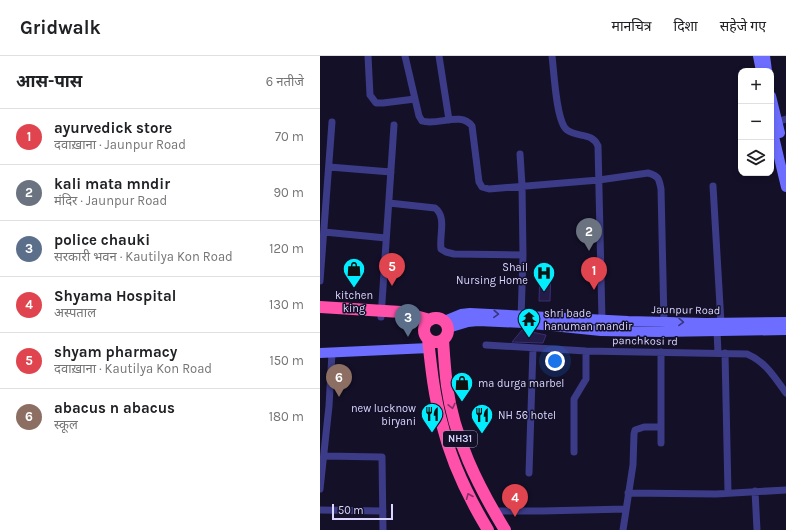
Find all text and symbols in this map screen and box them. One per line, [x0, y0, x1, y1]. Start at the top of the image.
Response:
text: Gridwalk [20, 17, 101, 39]
text: मानचित्र [612, 18, 652, 35]
text: दिशा [674, 18, 698, 35]
text: सहेजे गए [720, 18, 766, 35]
map controls [738, 68, 774, 176]
button: + [738, 68, 774, 104]
text: आस-पास [16, 71, 82, 91]
text: 6 नतीजे [266, 74, 304, 89]
button: − [738, 104, 774, 140]
text: ayurvedick store [54, 119, 172, 137]
text: 1 [27, 129, 31, 144]
text: 70 m [275, 129, 304, 144]
text: दवाख़ाना · Jaunpur Road [54, 137, 186, 152]
button: layers [738, 140, 774, 176]
text: kali mata mndir [54, 175, 170, 193]
text: 2 [25, 185, 33, 200]
text: 90 m [273, 185, 304, 200]
text: मंदिर · Jaunpur Road [54, 193, 167, 208]
pin: 2 [576, 218, 602, 251]
text: police chauki [54, 231, 150, 249]
text: 3 [25, 241, 33, 256]
text: 120 m [269, 241, 304, 256]
text: सरकारी भवन · Kautilya Kon Road [54, 249, 233, 264]
pin: 5 [379, 253, 405, 286]
shop icon: kitchen king [341, 256, 367, 289]
pin: 1 [581, 257, 607, 290]
hospital icon: Shail Nursing Home [531, 260, 557, 293]
place label: Shail Nursing Home [456, 261, 528, 287]
text: Shyama Hospital [54, 287, 176, 305]
place label: kitchen king [335, 289, 373, 315]
text: 4 [25, 297, 33, 312]
text: 130 m [269, 297, 304, 312]
street label: Jaunpur Road [651, 303, 721, 317]
pin: 3 [395, 304, 421, 337]
text: अस्पताल [54, 305, 96, 320]
temple icon: shri bade hanuman mandir [516, 306, 542, 339]
place label: shri bade hanuman mandir [544, 307, 632, 333]
one-way arrow [493, 309, 499, 318]
one-way arrow [678, 318, 684, 327]
street label: panchkosi rd [612, 334, 678, 348]
text: shyam pharmacy [54, 343, 177, 361]
your location [545, 351, 565, 371]
text: 5 [25, 353, 33, 368]
text: 150 m [269, 353, 304, 368]
text: दवाख़ाना · Kautilya Kon Road [54, 361, 212, 376]
pin: 6 [326, 364, 352, 397]
shop icon: ma durga marbel [449, 370, 475, 403]
place label: ma durga marbel [478, 377, 564, 390]
text: abacus n abacus [54, 399, 175, 417]
restaurant icon: new lucknow biryani [419, 401, 445, 434]
place label: new lucknow biryani [351, 402, 416, 428]
restaurant icon: NH 56 hotel [469, 402, 495, 435]
one-way arrow [447, 403, 455, 410]
text: 6 [25, 409, 33, 424]
text: 180 m [269, 409, 304, 424]
place label: NH 56 hotel [498, 409, 556, 422]
text: स्कूल [54, 417, 78, 432]
road number: NH31 [443, 431, 477, 447]
pin: 4 [502, 484, 528, 517]
one-way arrow [466, 493, 474, 500]
scale bar [332, 502, 393, 521]
text: 50 m [338, 504, 364, 517]

